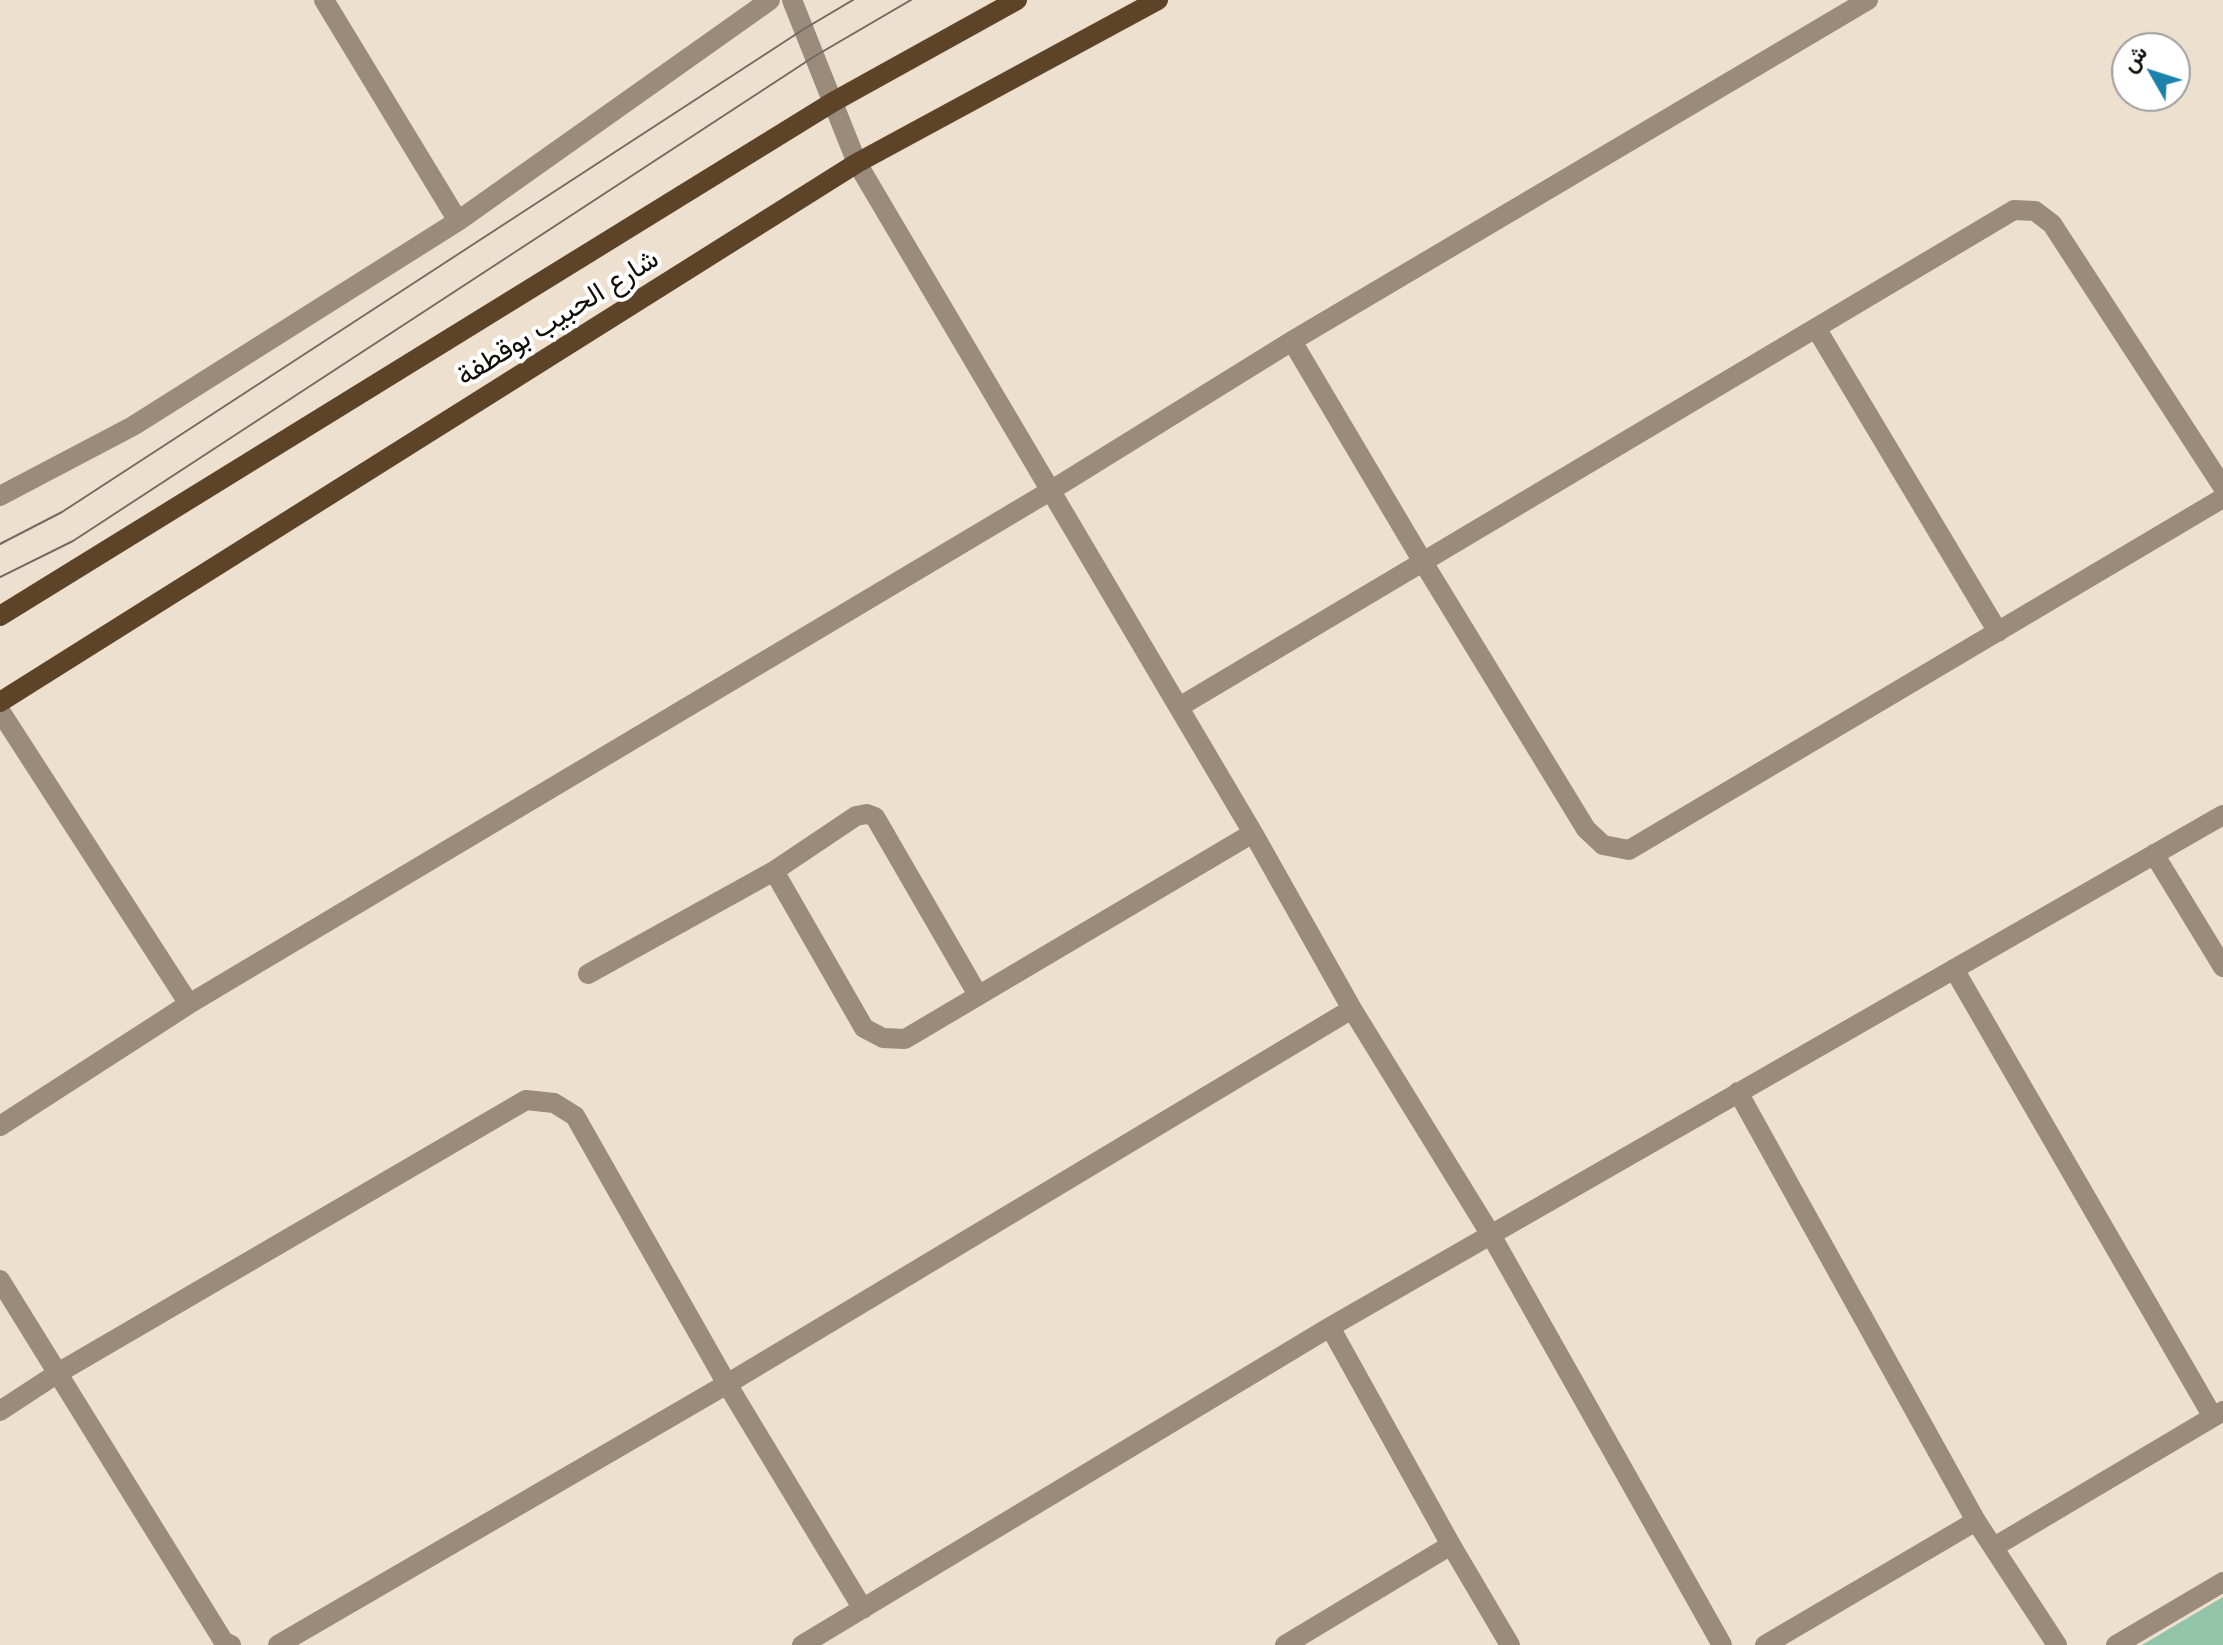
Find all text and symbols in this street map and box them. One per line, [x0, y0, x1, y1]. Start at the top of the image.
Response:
north arrow [2111, 32, 2191, 112]
text: ش [2115, 39, 2153, 77]
street label: شارع الحبيب بوقطفة [451, 242, 665, 394]

